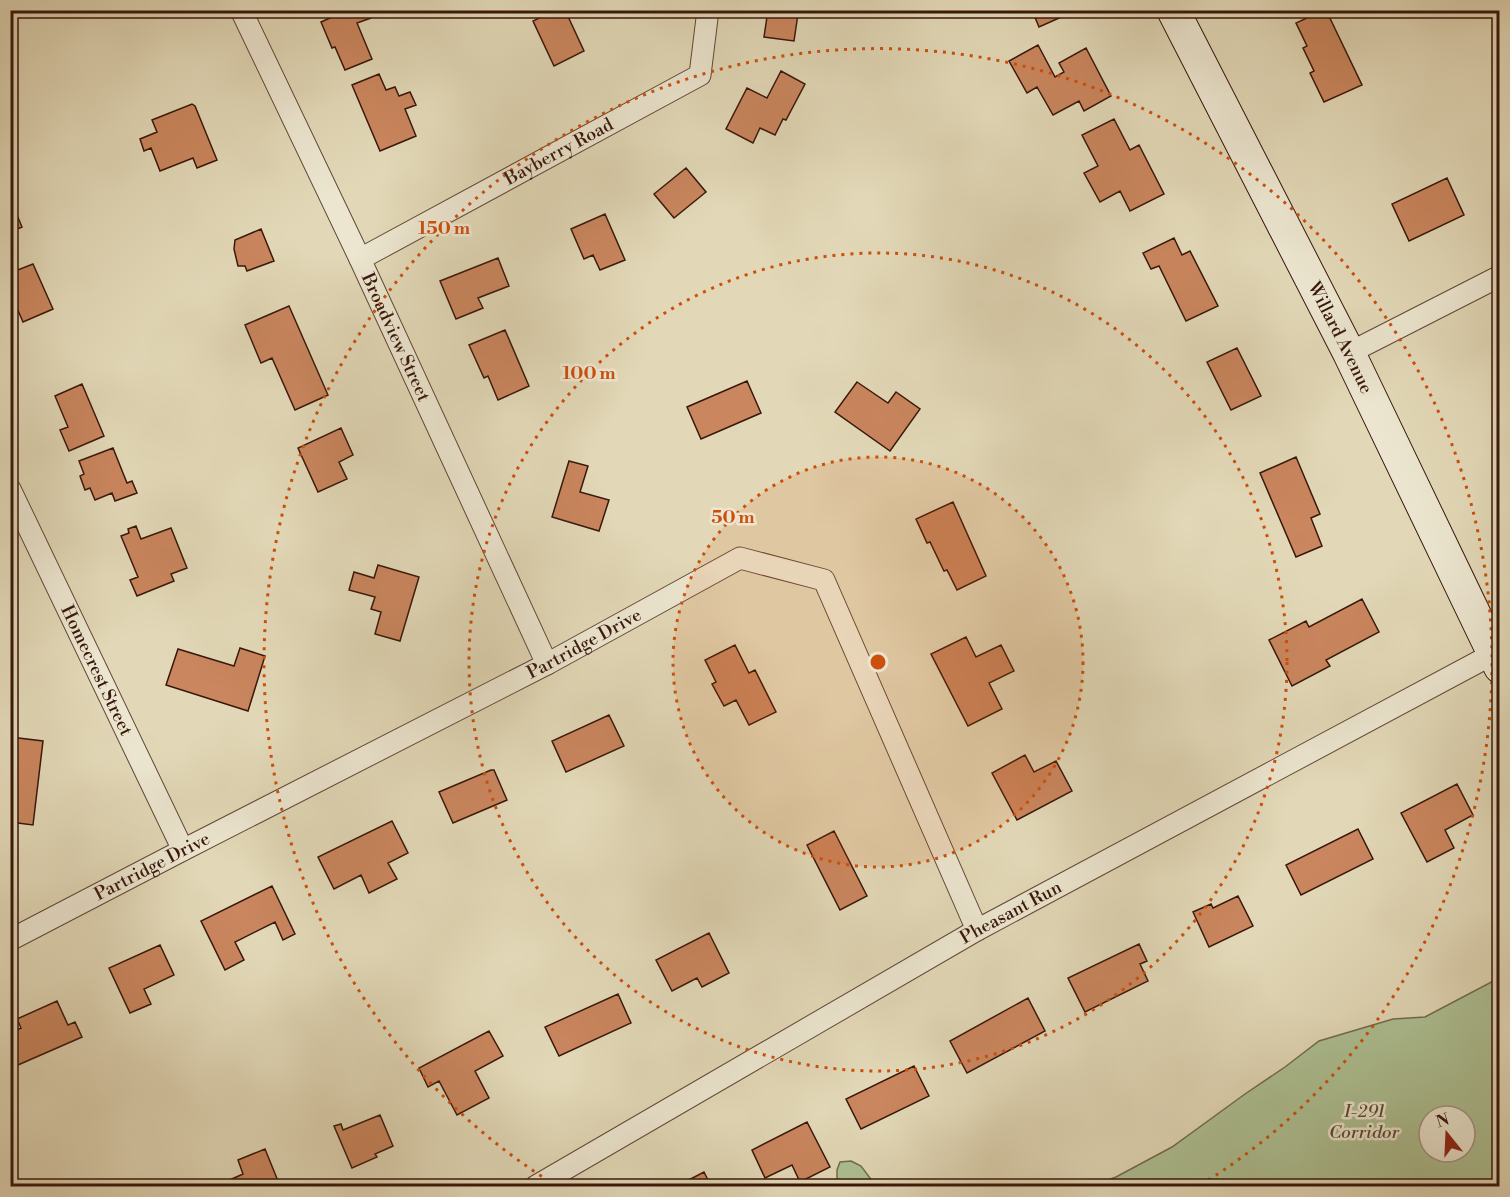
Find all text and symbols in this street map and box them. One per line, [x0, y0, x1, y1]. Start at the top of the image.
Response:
street label: Bayberry Road [500, 113, 618, 191]
text: 150 m [418, 217, 471, 240]
street label: Broadview Street [356, 269, 435, 406]
street label: Willard Avenue [1302, 277, 1378, 398]
text: 100 m [562, 362, 616, 385]
text: 50 m [711, 506, 755, 529]
street label: Homecrest Street [55, 601, 138, 740]
street label: Partridge Drive [523, 603, 646, 684]
centre of rings [868, 652, 888, 672]
street label: Partridge Drive [90, 827, 214, 906]
street label: Pheasant Run [956, 876, 1066, 950]
park label: I-291 Corridor [1329, 1100, 1399, 1144]
north arrow [1417, 1104, 1477, 1164]
text: N [1434, 1109, 1452, 1132]

